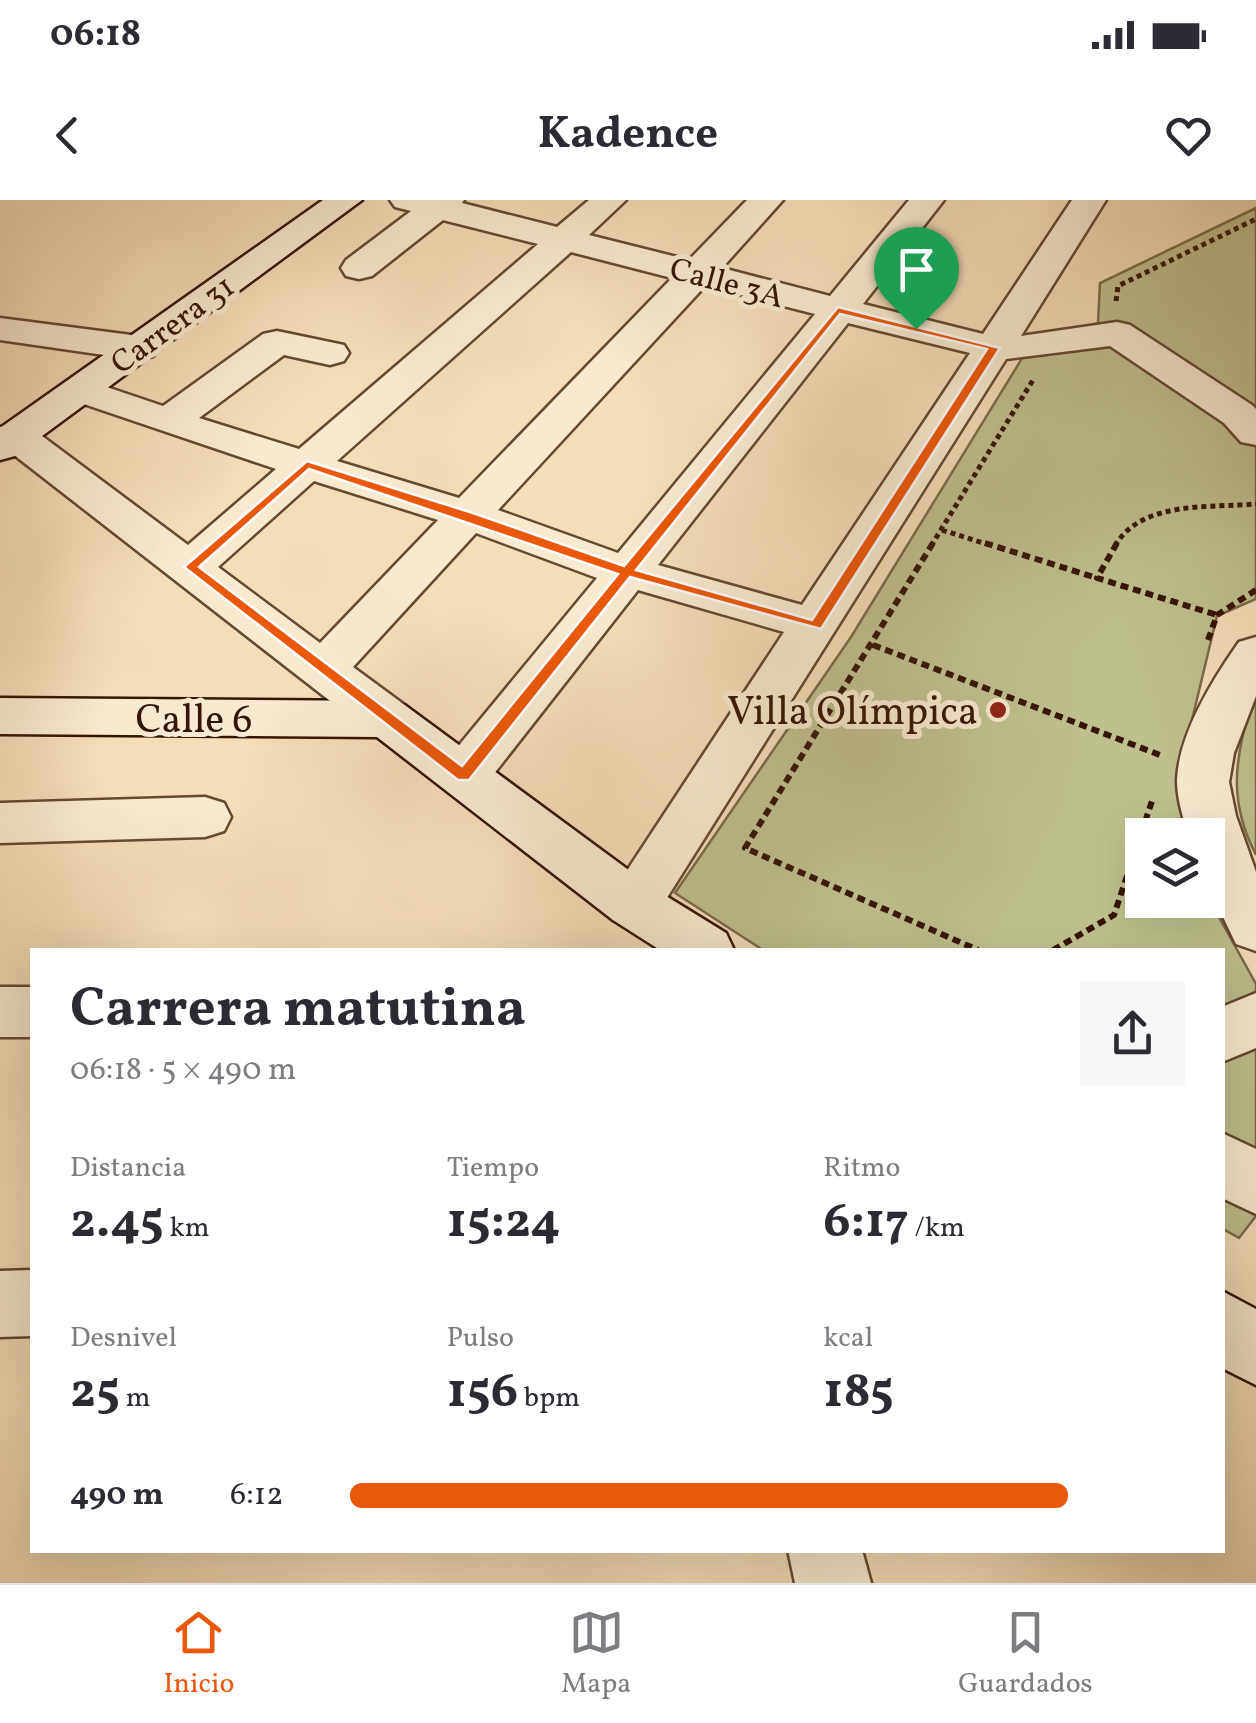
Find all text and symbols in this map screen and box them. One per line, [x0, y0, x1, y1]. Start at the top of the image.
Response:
text: 06:18 [50, 9, 141, 62]
text: Kadence [538, 104, 718, 167]
icon: back [40, 108, 95, 163]
icon: heart [1161, 108, 1216, 163]
pin [874, 227, 959, 330]
icon: arrive [889, 242, 944, 297]
street label: Calle 3A [664, 249, 788, 321]
street label: Carrera 31 [103, 266, 245, 386]
place label: Villa Olímpica [727, 686, 978, 742]
street label: Calle 6 [135, 694, 253, 750]
marker: Villa Olímpica [987, 699, 1009, 721]
map controls [1125, 818, 1225, 918]
button: layers [1125, 818, 1225, 918]
text: Carrera matutina [70, 973, 526, 1049]
button: share [1080, 981, 1185, 1086]
text: 06:18 · 5 × 490 m [70, 1049, 296, 1093]
text: Distancia [70, 1149, 186, 1188]
text: Tiempo [447, 1149, 539, 1188]
text: Ritmo [823, 1149, 900, 1188]
text: 2.45 [70, 1188, 164, 1258]
text: 15:24 [447, 1188, 561, 1258]
text: 6:17 [823, 1188, 909, 1258]
text: km [164, 1209, 209, 1248]
text: /km [909, 1209, 965, 1248]
text: Desnivel [70, 1319, 177, 1358]
text: Pulso [447, 1319, 514, 1358]
text: kcal [823, 1319, 873, 1358]
text: 25 [70, 1358, 120, 1428]
text: 156 [447, 1358, 518, 1428]
text: 185 [823, 1358, 894, 1428]
text: m [120, 1379, 150, 1418]
text: bpm [518, 1379, 580, 1418]
text: 490 m [70, 1474, 164, 1518]
text: 6:12 [230, 1474, 283, 1518]
tab: Inicio [163, 1605, 234, 1704]
tab: Mapa [561, 1605, 631, 1704]
tab: Guardados [958, 1605, 1093, 1704]

